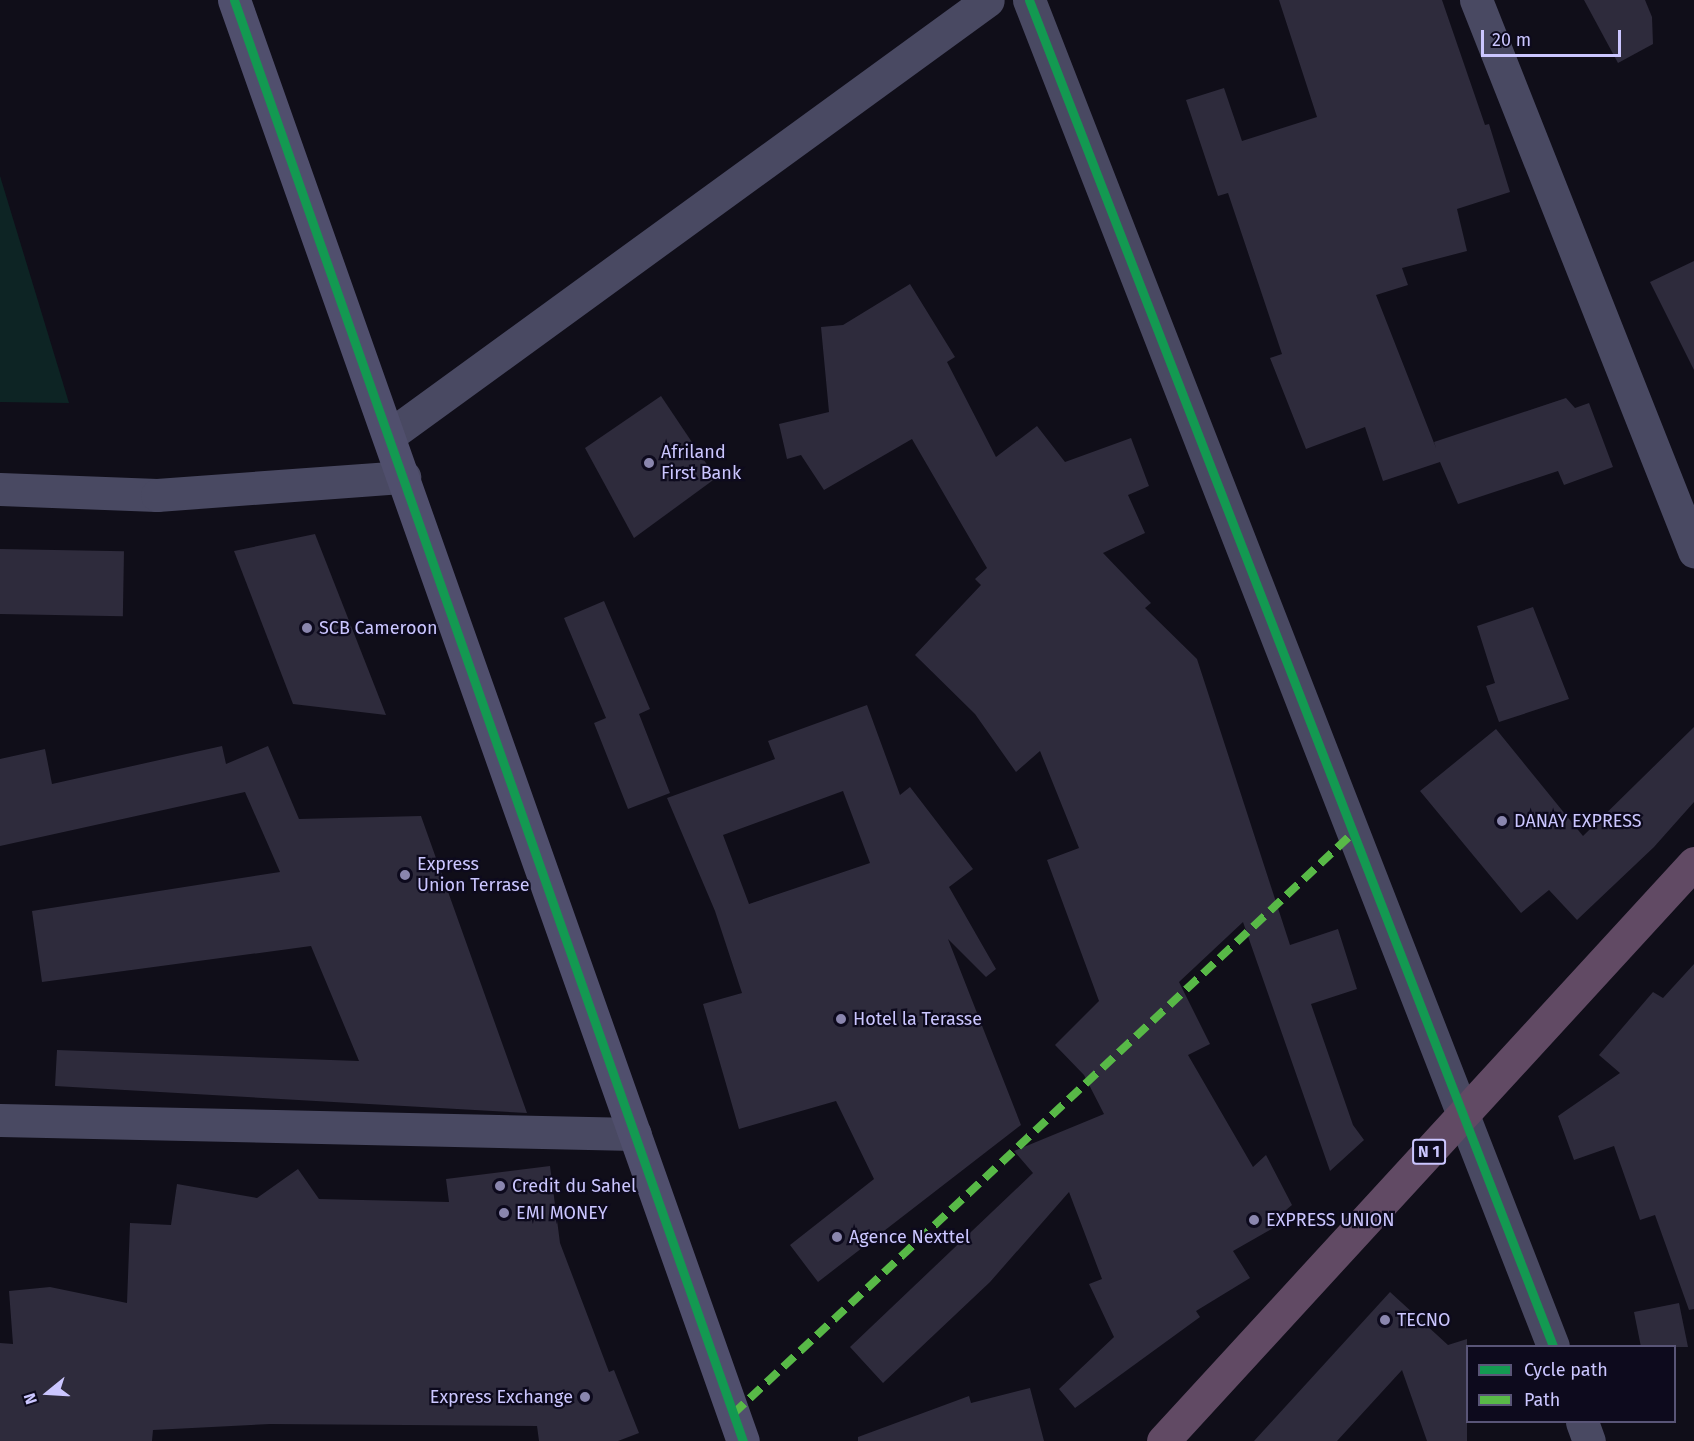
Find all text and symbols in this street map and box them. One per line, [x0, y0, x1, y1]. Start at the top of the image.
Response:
scale bar [1484, 18, 1624, 56]
text: 20 m [1492, 29, 1531, 51]
place label: Afriland First Bank [661, 442, 741, 484]
marker: Afriland First Bank [642, 456, 656, 470]
place label: SCB Cameroon [319, 617, 438, 639]
marker: SCB Cameroon [300, 621, 314, 635]
place label: DANAY EXPRESS [1514, 810, 1642, 832]
marker: DANAY EXPRESS [1495, 814, 1509, 828]
place label: Express Union Terrase [417, 854, 530, 896]
marker: Express Union Terrase [398, 868, 412, 882]
place label: Hotel la Terasse [853, 1008, 982, 1030]
marker: Hotel la Terasse [834, 1012, 848, 1026]
road number: N 1 [1411, 1139, 1447, 1165]
place label: Credit du Sahel [512, 1175, 636, 1197]
marker: Credit du Sahel [493, 1179, 507, 1193]
place label: EMI MONEY [516, 1202, 608, 1224]
marker: EMI MONEY [497, 1206, 511, 1220]
place label: EXPRESS UNION [1266, 1209, 1395, 1231]
marker: EXPRESS UNION [1247, 1213, 1261, 1227]
place label: Agence Nexttel [849, 1226, 970, 1248]
marker: Agence Nexttel [830, 1230, 844, 1244]
place label: TECNO [1397, 1309, 1451, 1331]
marker: TECNO [1378, 1313, 1392, 1327]
legend [1466, 1345, 1676, 1423]
text: Cycle path [1524, 1359, 1608, 1381]
north arrow [18, 1363, 78, 1423]
place label: Express Exchange [430, 1386, 573, 1408]
text: Path [1524, 1389, 1560, 1411]
marker: Express Exchange [578, 1390, 592, 1404]
text: N [20, 1391, 41, 1407]

